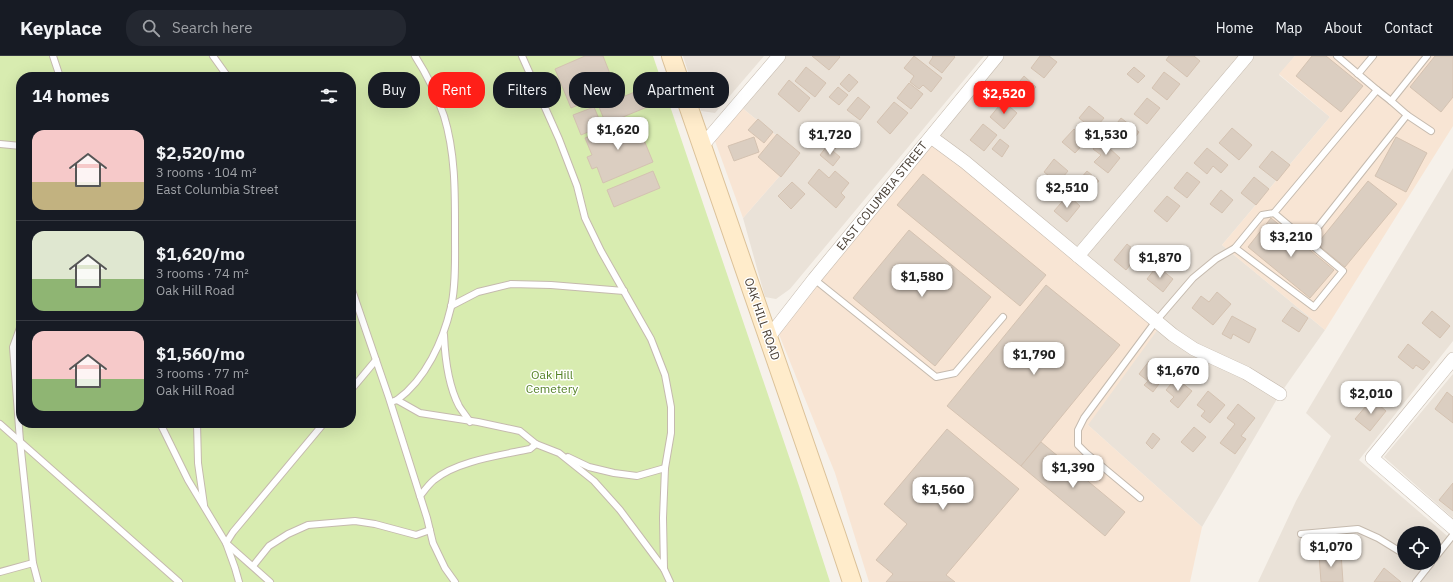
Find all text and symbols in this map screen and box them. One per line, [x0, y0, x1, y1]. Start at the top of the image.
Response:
search box [126, 10, 406, 46]
text: Keyplace [20, 16, 102, 40]
icon: search [140, 17, 162, 39]
text: Search here [172, 18, 252, 37]
text: Home [1216, 19, 1253, 37]
text: Map [1275, 19, 1302, 37]
text: About [1324, 19, 1362, 37]
text: Contact [1384, 19, 1433, 37]
chip: Buy [368, 72, 420, 108]
chip: Rent [428, 72, 485, 108]
chip: Filters [493, 72, 561, 108]
chip: New [569, 72, 625, 108]
chip: Apartment [633, 72, 729, 108]
pin: $2,520 [971, 81, 1037, 115]
text: 14 homes [32, 85, 109, 107]
icon: filters [318, 85, 340, 107]
text: $2,520 [982, 85, 1026, 102]
pin: $1,620 [585, 117, 651, 151]
text: $1,620 [596, 121, 640, 138]
pin: $1,720 [797, 122, 863, 156]
pin: $1,530 [1073, 122, 1139, 156]
text: $1,720 [808, 126, 852, 143]
text: $1,530 [1084, 126, 1128, 143]
street label: EAST COLUMBIA STREET [833, 138, 930, 253]
text: $2,520/mo [156, 142, 245, 164]
icon: home [64, 146, 112, 194]
text: 3 rooms · 104 m² [156, 164, 257, 181]
pin: $2,510 [1034, 175, 1100, 209]
text: $2,510 [1045, 179, 1089, 196]
text: East Columbia Street [156, 181, 278, 198]
pin: $3,210 [1258, 224, 1324, 258]
text: $3,210 [1269, 228, 1313, 245]
text: $1,620/mo [156, 243, 245, 265]
pin: $1,870 [1127, 245, 1193, 279]
icon: home [64, 247, 112, 295]
text: $1,870 [1138, 249, 1182, 266]
pin: $1,580 [889, 264, 955, 298]
text: 3 rooms · 74 m² [156, 265, 249, 282]
text: $1,580 [900, 268, 944, 285]
street label: OAK HILL ROAD [741, 276, 784, 362]
text: Oak Hill Road [156, 282, 234, 299]
pin: $1,790 [1001, 342, 1067, 376]
text: $1,560/mo [156, 343, 245, 365]
text: $1,790 [1012, 346, 1056, 363]
icon: home [64, 347, 112, 395]
pin: $1,670 [1145, 358, 1211, 392]
text: $1,670 [1156, 362, 1200, 379]
text: 3 rooms · 77 m² [156, 365, 249, 382]
park label: Oak Hill Cemetery [526, 367, 578, 396]
pin: $2,010 [1338, 381, 1404, 415]
text: Oak Hill Road [156, 382, 234, 399]
text: $2,010 [1349, 385, 1393, 402]
pin: $1,390 [1040, 455, 1106, 489]
text: $1,390 [1051, 459, 1095, 476]
pin: $1,560 [910, 477, 976, 511]
text: $1,560 [921, 481, 965, 498]
map controls [1397, 526, 1441, 570]
button: locate [1397, 526, 1441, 570]
pin: $1,070 [1298, 534, 1364, 568]
text: $1,070 [1309, 538, 1353, 555]

